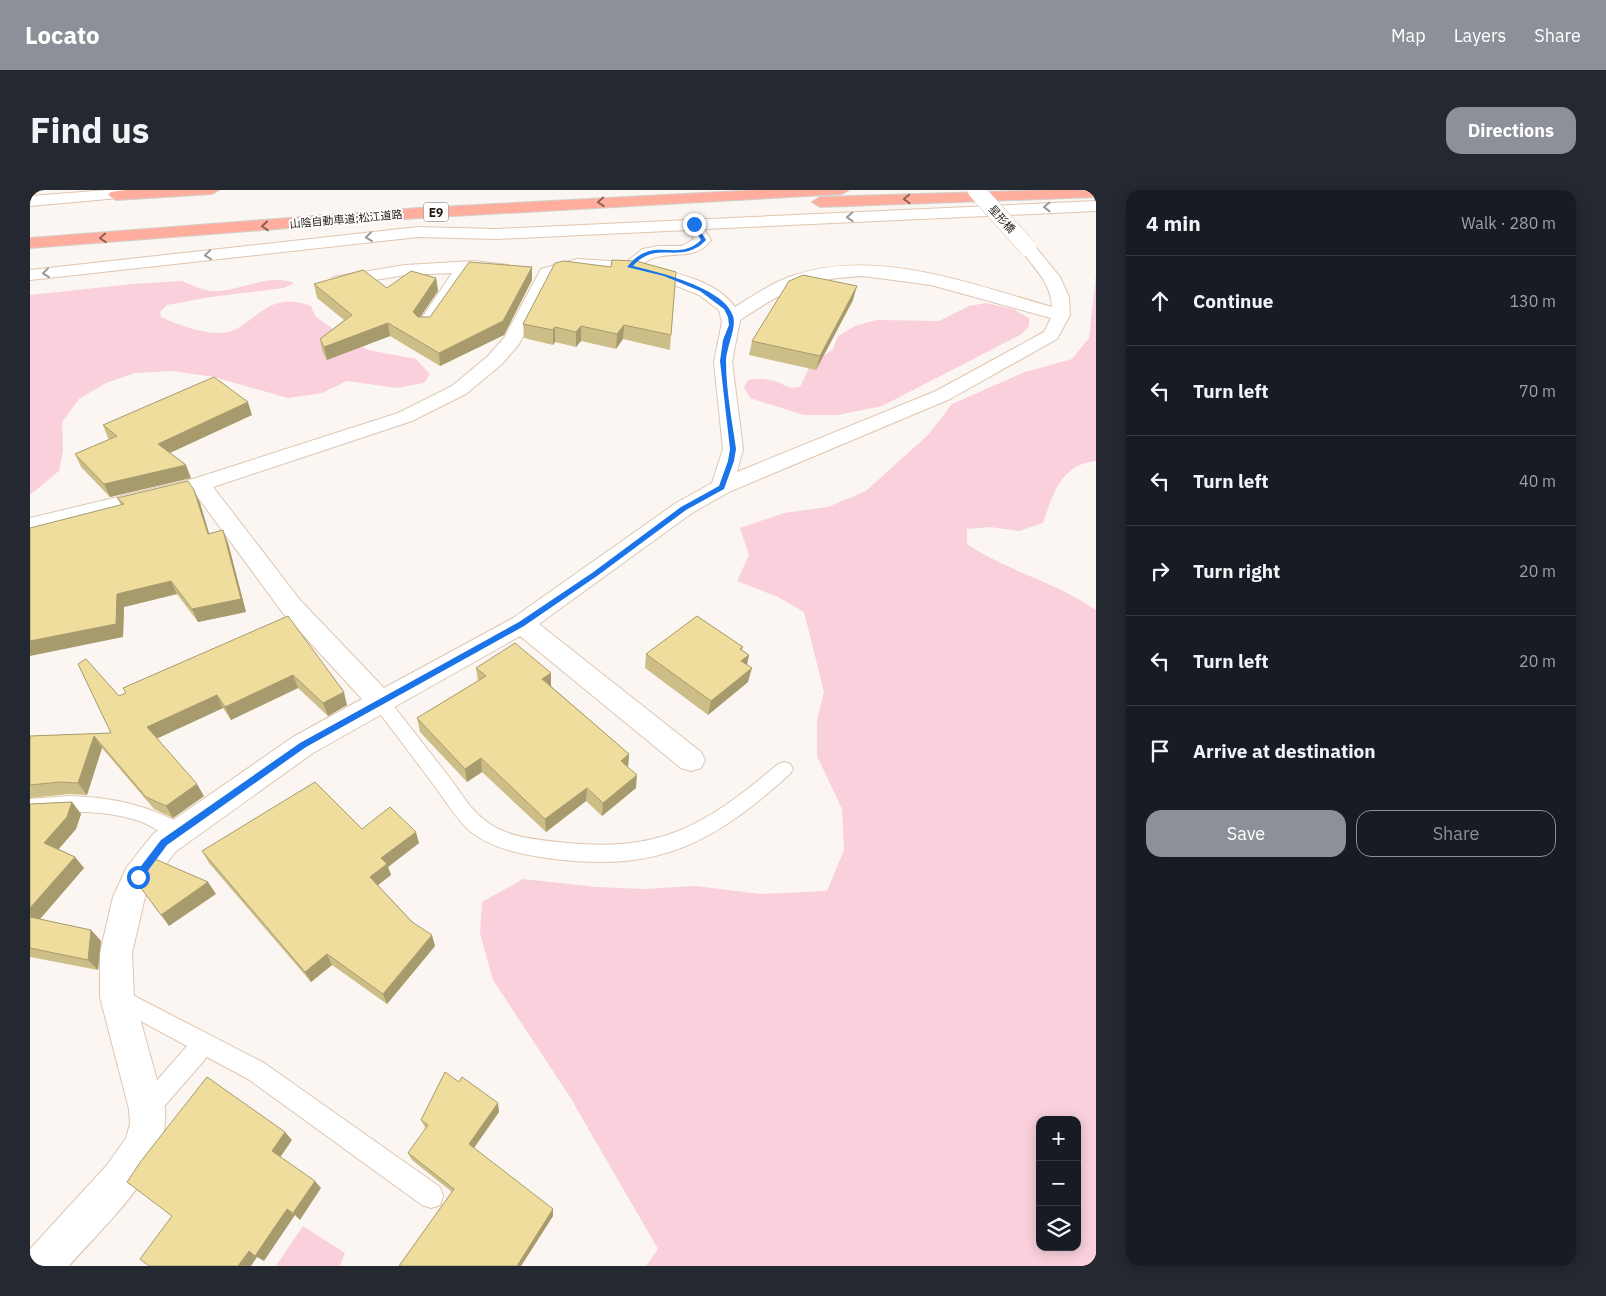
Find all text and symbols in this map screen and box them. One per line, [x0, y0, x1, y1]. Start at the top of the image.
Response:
text: Locato [25, 19, 100, 51]
text: Map [1391, 24, 1426, 47]
text: Layers [1454, 24, 1506, 47]
text: Share [1534, 24, 1581, 47]
text: Find us [30, 107, 149, 153]
button: Directions [1446, 107, 1576, 154]
one-way arrow [903, 194, 911, 204]
one-way arrow [597, 196, 605, 207]
street label: 星形橋 [986, 202, 1018, 236]
one-way arrow [1043, 202, 1051, 212]
road number: E9 [424, 203, 448, 222]
street label: 山陰自動車道;松江道路 [289, 207, 403, 231]
text: 4 min [1146, 209, 1201, 237]
one-way arrow [846, 211, 854, 222]
route end [683, 213, 706, 236]
text: Walk · 280 m [1461, 213, 1556, 233]
one-way arrow [261, 220, 269, 231]
one-way arrow [365, 231, 373, 242]
one-way arrow [99, 233, 107, 244]
one-way arrow [203, 249, 211, 260]
one-way arrow [42, 267, 50, 278]
icon: ahead [1146, 287, 1174, 315]
text: Continue [1193, 289, 1273, 313]
text: 130 m [1509, 291, 1556, 311]
icon: left [1146, 377, 1174, 405]
text: Turn left [1193, 379, 1269, 403]
text: 70 m [1519, 381, 1556, 401]
icon: left [1146, 467, 1174, 495]
text: Turn left [1193, 469, 1269, 493]
text: 40 m [1519, 471, 1556, 491]
icon: right [1146, 557, 1174, 585]
text: Turn right [1193, 559, 1280, 583]
text: 20 m [1519, 561, 1556, 581]
icon: left [1146, 647, 1174, 675]
text: Turn left [1193, 649, 1269, 673]
text: 20 m [1519, 651, 1556, 671]
icon: arrive [1146, 737, 1174, 765]
text: Arrive at destination [1193, 739, 1376, 763]
button: Save [1146, 810, 1346, 857]
button: Share [1356, 810, 1556, 857]
route start [127, 866, 150, 889]
map controls [1036, 1116, 1081, 1251]
button: + [1036, 1116, 1081, 1161]
button: − [1036, 1161, 1081, 1206]
button: layers [1036, 1206, 1081, 1251]

